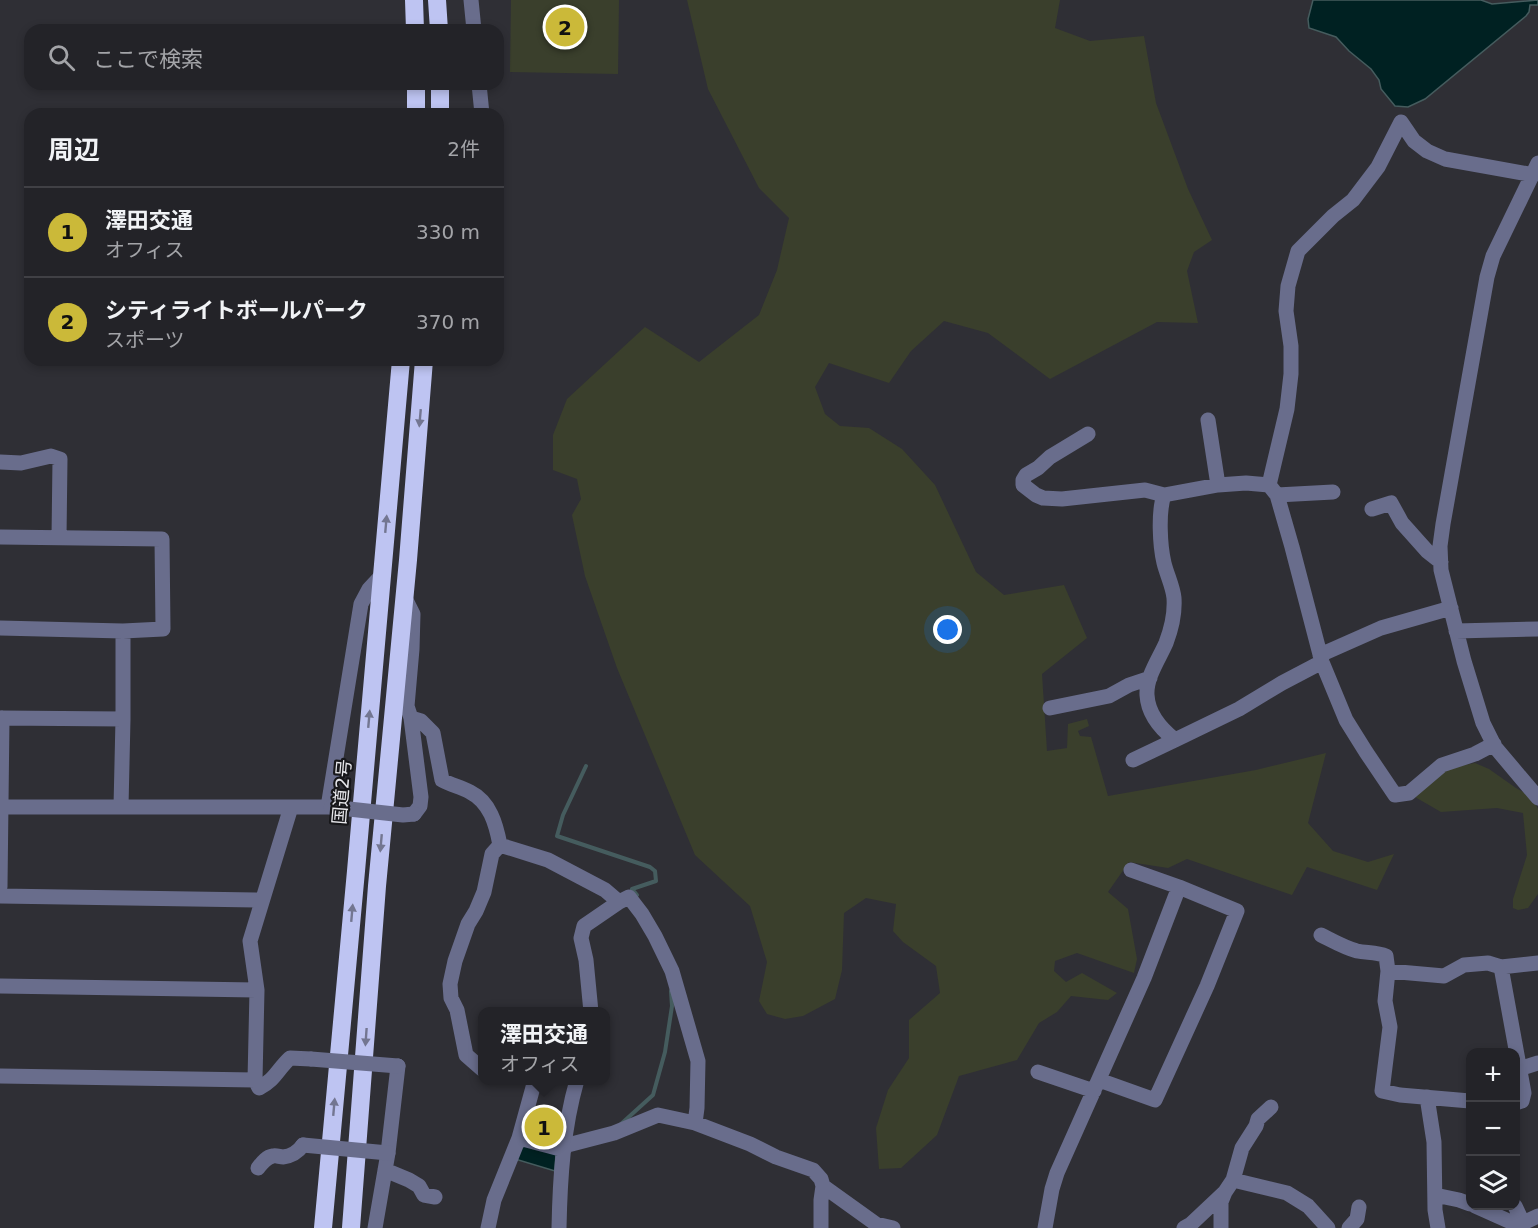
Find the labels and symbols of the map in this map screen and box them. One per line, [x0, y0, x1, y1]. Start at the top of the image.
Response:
pin: 2 [546, 4, 584, 50]
one-way arrow [415, 409, 425, 428]
one-way arrow [381, 515, 391, 534]
your location [933, 615, 962, 644]
one-way arrow [364, 709, 374, 728]
street label: 国道2号 [328, 758, 355, 825]
one-way arrow [376, 833, 386, 852]
one-way arrow [347, 903, 357, 922]
one-way arrow [361, 1027, 371, 1046]
one-way arrow [329, 1097, 339, 1116]
pin: 1 [524, 1104, 564, 1150]

